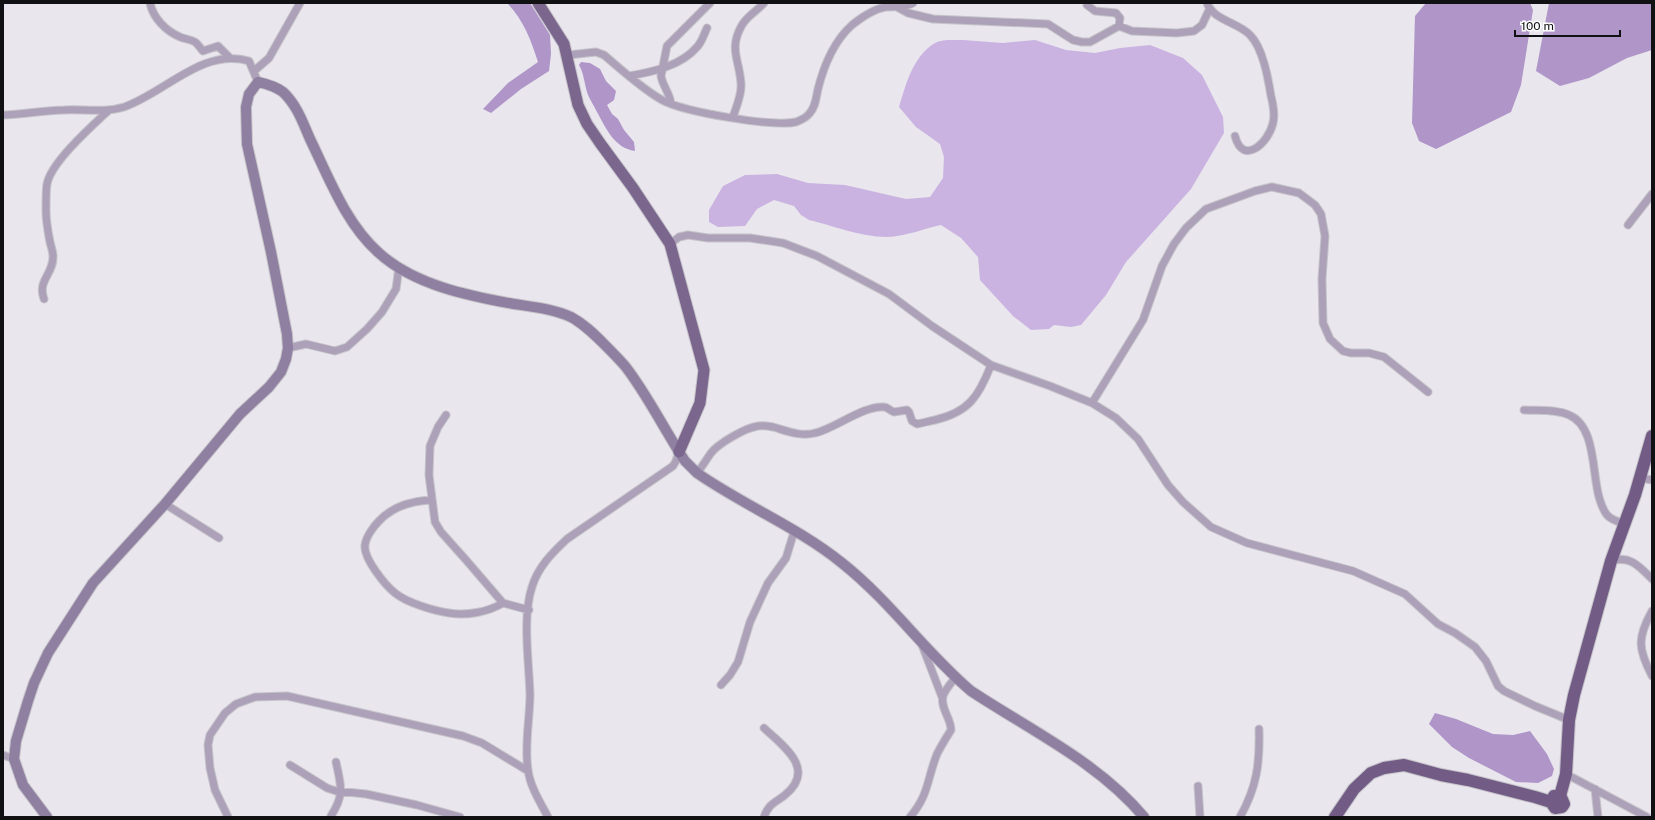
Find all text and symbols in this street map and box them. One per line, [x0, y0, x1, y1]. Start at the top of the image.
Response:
scale bar [1515, 12, 1620, 38]
text: 100 m [1521, 19, 1554, 33]

